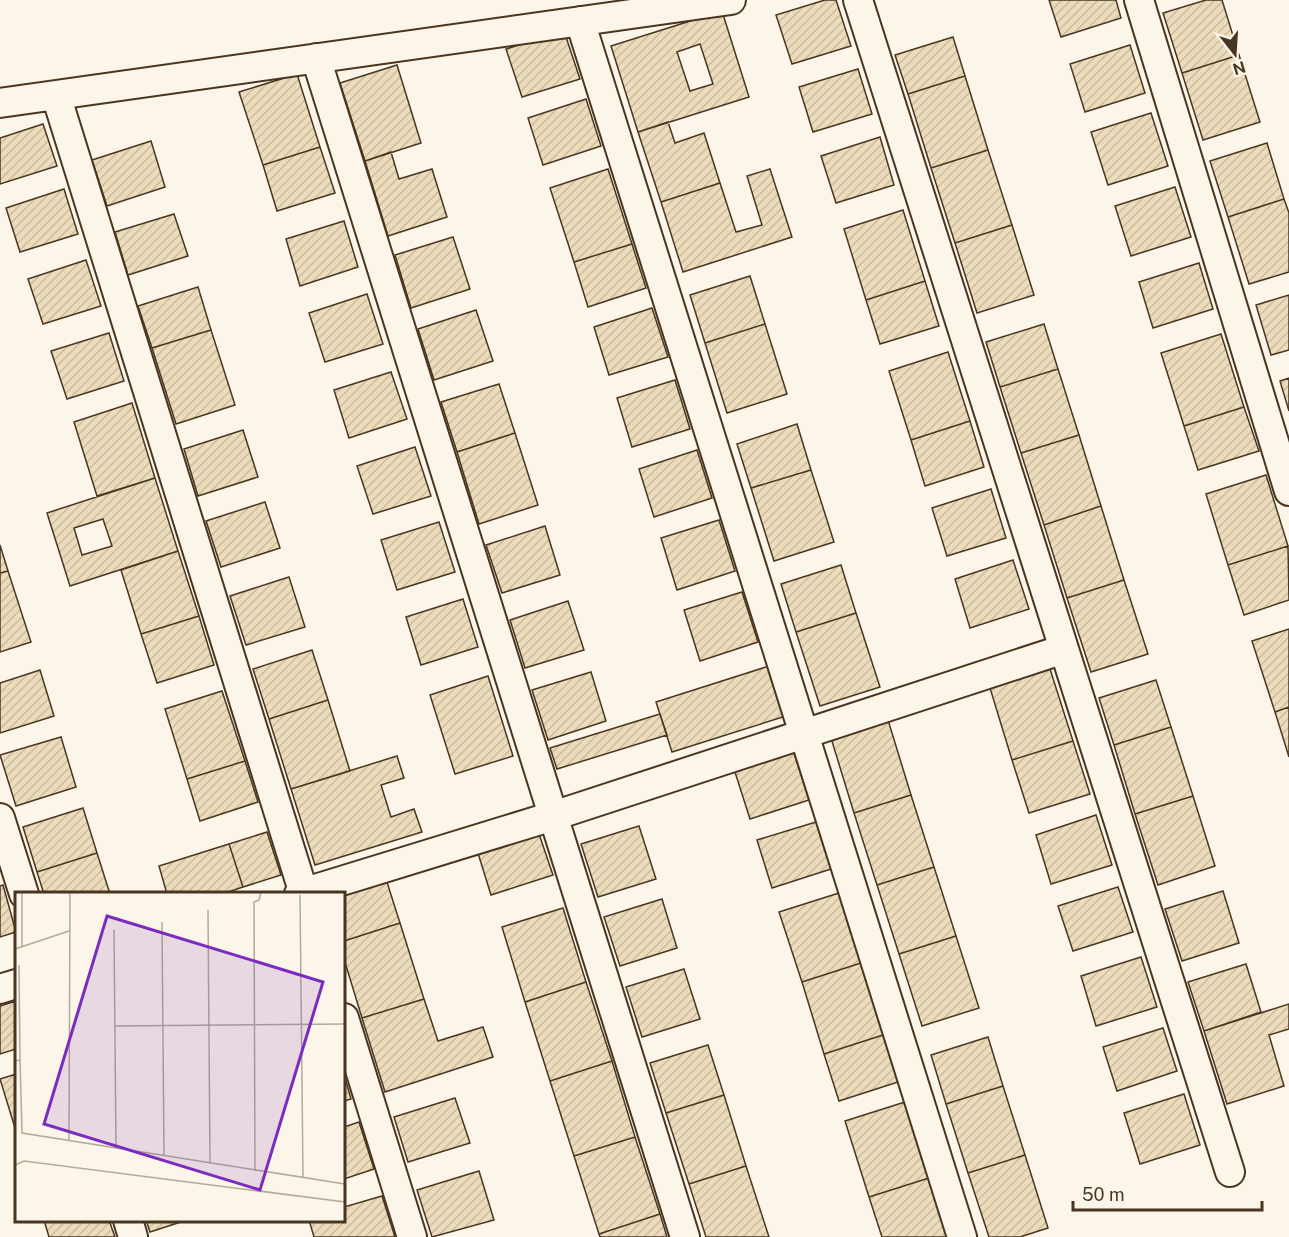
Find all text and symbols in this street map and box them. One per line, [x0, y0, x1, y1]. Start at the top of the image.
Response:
north arrow [1205, 24, 1265, 84]
text: N [1230, 57, 1248, 79]
inset map [15, 892, 345, 1222]
scale bar [1073, 1174, 1262, 1212]
text: 50 m [1082, 1184, 1125, 1205]

